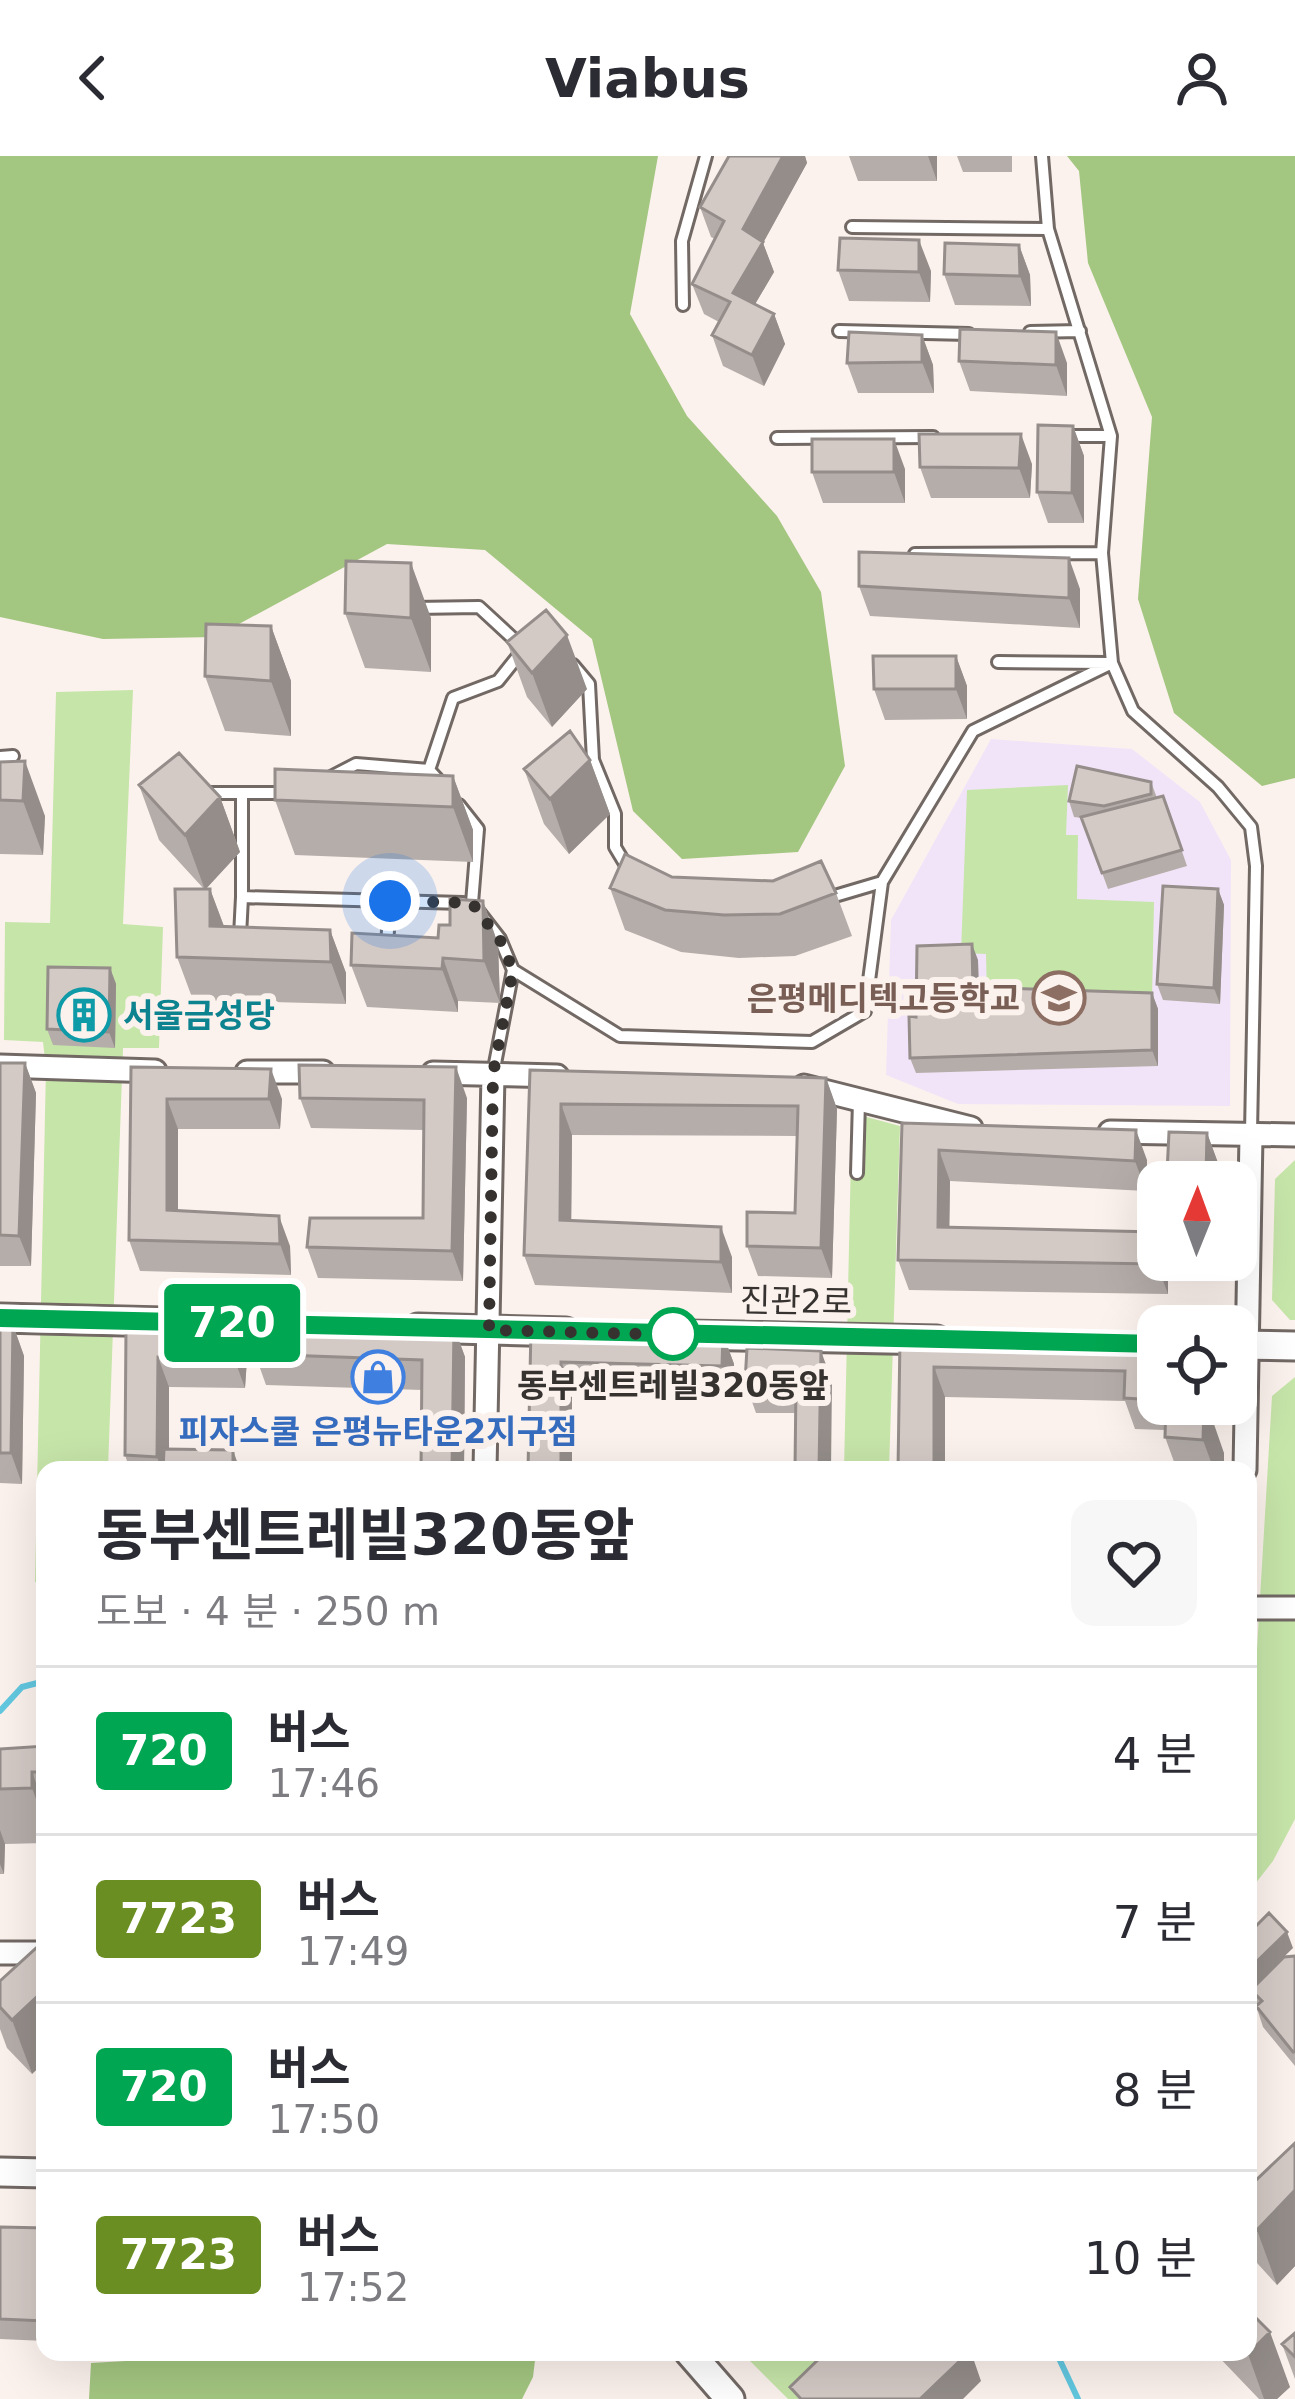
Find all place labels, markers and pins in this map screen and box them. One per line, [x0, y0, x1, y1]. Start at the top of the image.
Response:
school or university icon: 은평메디텍고등학교 [1031, 970, 1087, 1026]
place label: 은평메디텍고등학교 [747, 979, 1020, 1018]
building icon: 서울금성당 [56, 987, 112, 1043]
place label: 서울금성당 [123, 996, 275, 1035]
marker: 동부센트레빌320동앞 [648, 1309, 698, 1359]
shop icon: 피자스쿨 은평뉴타운2지구점 [350, 1349, 406, 1405]
place label: 동부센트레빌320동앞 [517, 1366, 829, 1405]
place label: 피자스쿨 은평뉴타운2지구점 [179, 1412, 577, 1451]

